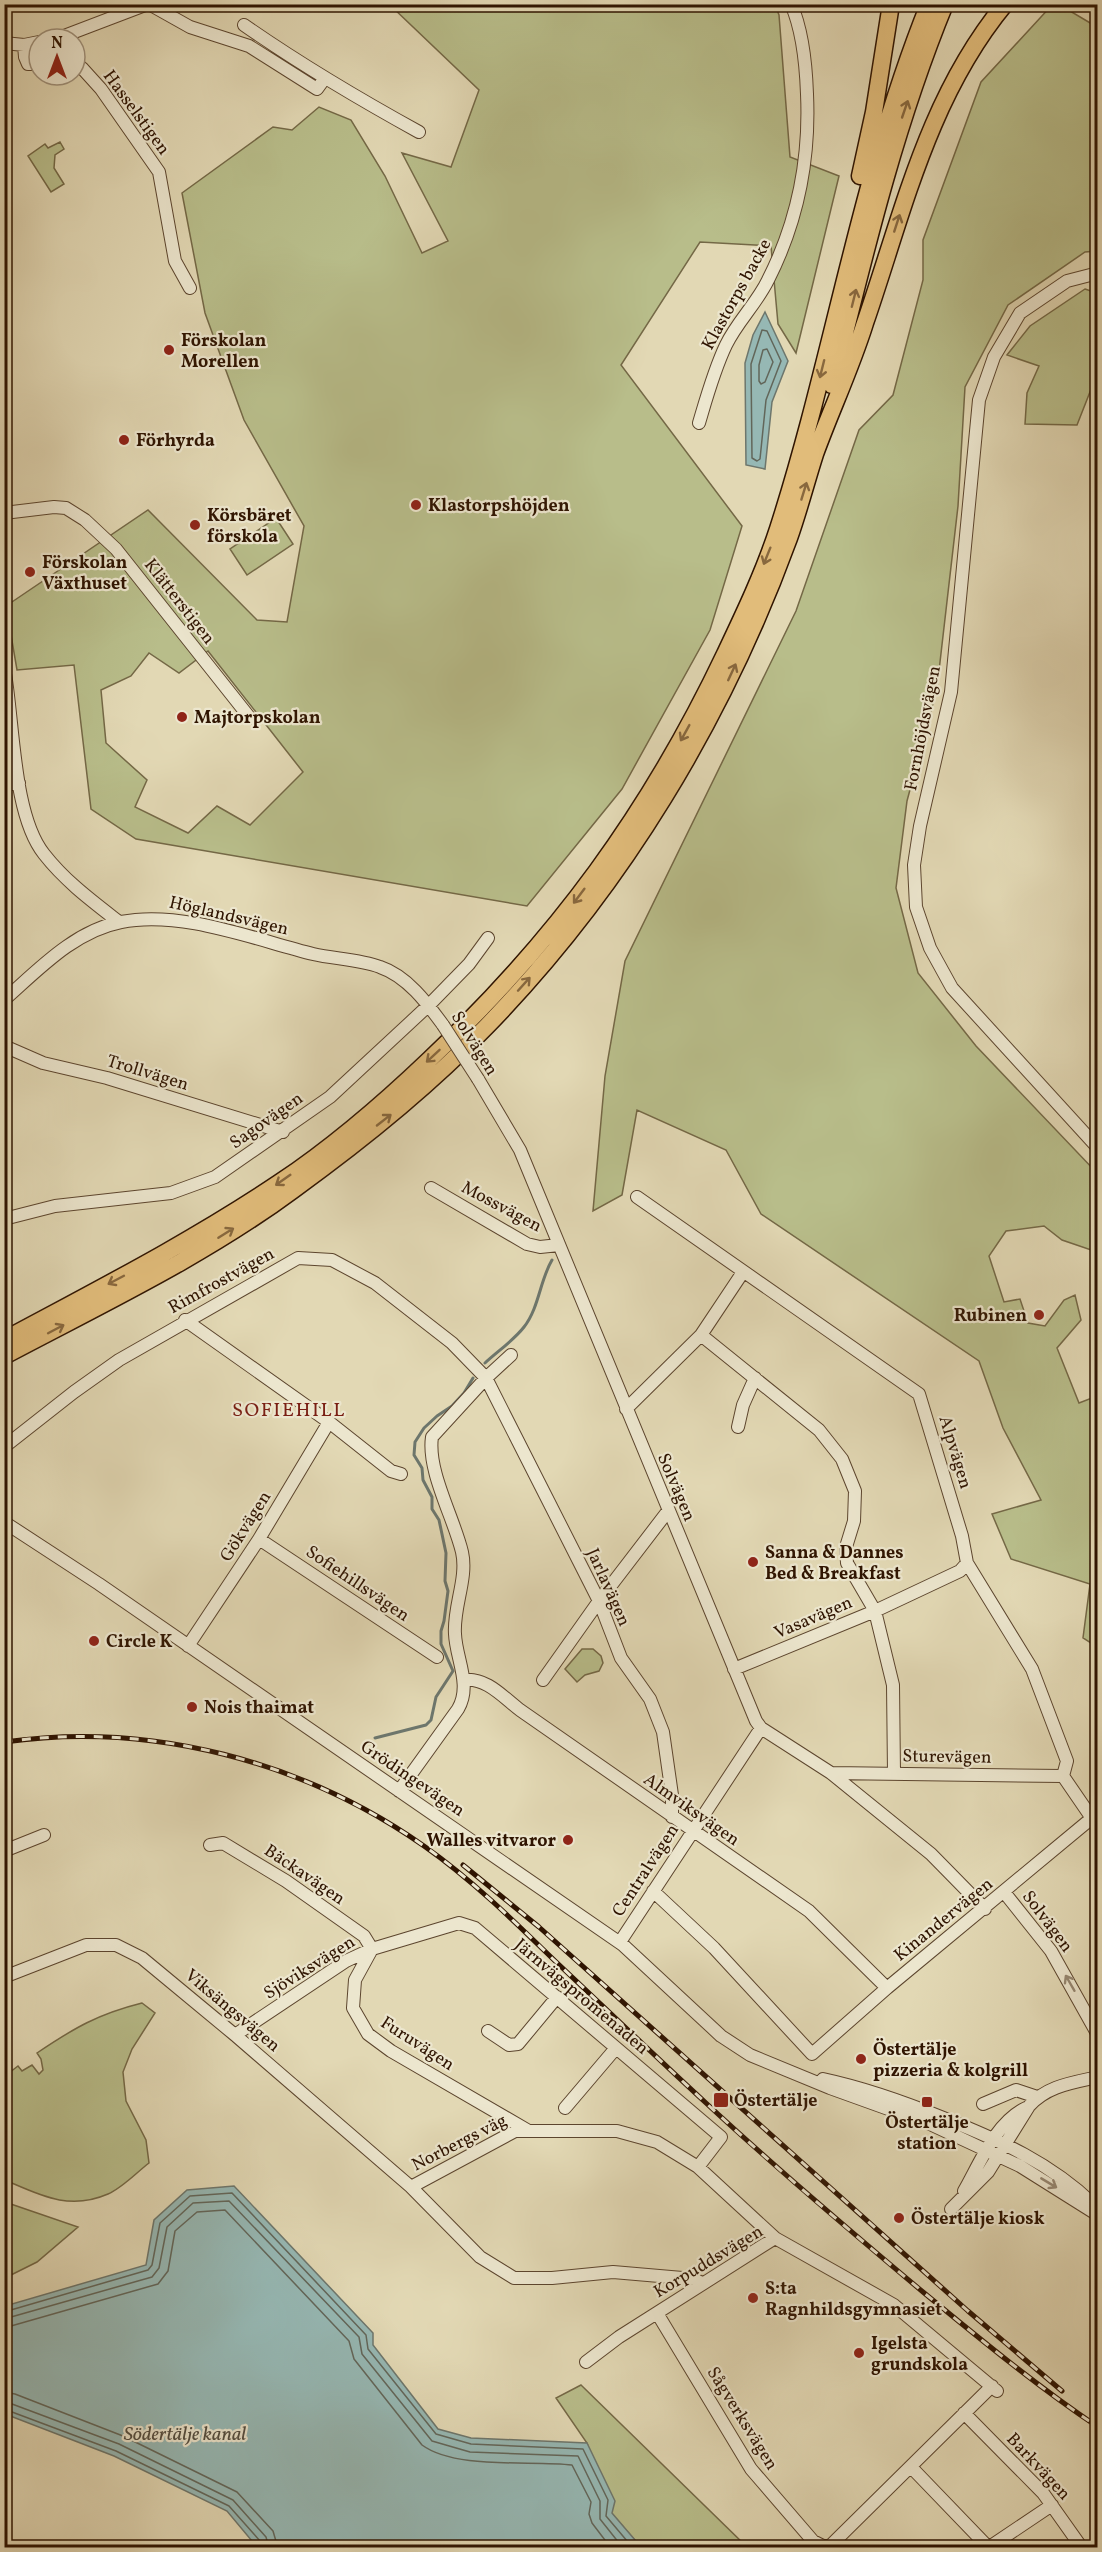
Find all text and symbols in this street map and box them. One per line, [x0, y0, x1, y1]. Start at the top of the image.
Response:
north arrow [27, 27, 87, 87]
text: N [51, 33, 63, 55]
street label: Hasselstigen [96, 65, 175, 161]
one-way arrow [900, 100, 911, 119]
one-way arrow [893, 214, 904, 233]
street label: Klastorps backe [696, 235, 778, 355]
one-way arrow [849, 288, 861, 307]
place label: Förskolan Morellen [181, 329, 267, 375]
marker: Förskolan Morellen [162, 343, 176, 357]
one-way arrow [816, 359, 828, 378]
place label: Förhyrda [136, 429, 215, 454]
marker: Förhyrda [117, 433, 131, 447]
one-way arrow [799, 482, 810, 501]
place label: Klastorpshöjden [428, 494, 570, 519]
marker: Klastorpshöjden [409, 498, 423, 512]
place label: Körsbäret förskola [207, 504, 292, 550]
marker: Körsbäret förskola [188, 518, 202, 532]
one-way arrow [761, 546, 772, 565]
place label: Förskolan Växthuset [42, 551, 128, 597]
street label: Klätterstigen [137, 554, 220, 650]
marker: Förskolan Växthuset [23, 565, 37, 579]
one-way arrow [726, 663, 738, 681]
street label: Fornhöjdsvägen [899, 663, 948, 793]
place label: Majtorpskolan [194, 706, 321, 731]
marker: Majtorpskolan [175, 710, 189, 724]
one-way arrow [679, 723, 690, 741]
one-way arrow [573, 888, 586, 904]
street label: Höglandsvägen [166, 891, 291, 942]
one-way arrow [517, 977, 531, 992]
street label: Solvägen [444, 1007, 503, 1081]
street label: Trollvägen [104, 1049, 192, 1098]
one-way arrow [426, 1049, 441, 1063]
street label: Sagovägen [225, 1087, 309, 1156]
one-way arrow [376, 1113, 392, 1126]
one-way arrow [275, 1174, 292, 1186]
street label: Mossvägen [457, 1176, 546, 1239]
one-way arrow [217, 1227, 234, 1239]
street label: Rimfrostvägen [164, 1242, 280, 1321]
one-way arrow [108, 1274, 125, 1286]
place label: Rubinen [954, 1304, 1027, 1329]
marker: Rubinen [1032, 1308, 1046, 1322]
one-way arrow [47, 1323, 64, 1335]
district label: SOFIEHILL [232, 1397, 346, 1425]
street label: Alpvägen [932, 1413, 978, 1492]
street label: Solvägen [650, 1450, 701, 1526]
street label: Gökvägen [215, 1486, 278, 1567]
street label: Sofiehillsvägen [300, 1540, 414, 1628]
place label: Sanna & Dannes Bed & Breakfast [765, 1541, 904, 1587]
street label: Jarlavägen [579, 1545, 636, 1631]
marker: Sanna & Dannes Bed & Breakfast [746, 1555, 760, 1569]
street label: Vasavägen [771, 1591, 857, 1646]
place label: Circle K [106, 1630, 173, 1655]
marker: Circle K [87, 1634, 101, 1648]
place label: Nois thaimat [204, 1696, 314, 1721]
marker: Nois thaimat [185, 1700, 199, 1714]
street label: Grödingevägen [355, 1735, 470, 1824]
street label: Sturevägen [902, 1744, 992, 1771]
street label: Almviksvägen [638, 1768, 745, 1853]
street label: Centralvägen [607, 1819, 686, 1922]
place label: Walles vitvaror [426, 1829, 556, 1854]
marker: Walles vitvaror [561, 1833, 575, 1847]
street label: Bäckavägen [259, 1839, 350, 1912]
street label: Kinandervägen [889, 1872, 999, 1968]
street label: Solvägen [1015, 1886, 1078, 1958]
street label: Sjöviksvägen [259, 1930, 360, 2006]
street label: Järnvägspromenaden [508, 1933, 654, 2061]
street label: Viksängsvägen [179, 1964, 285, 2059]
one-way arrow [1064, 1975, 1076, 1992]
street label: Furuvägen [375, 2011, 459, 2078]
place label: Östertälje pizzeria & kolgrill [873, 2038, 1028, 2084]
marker: Östertälje pizzeria & kolgrill [854, 2052, 868, 2066]
place label: Östertälje [734, 2089, 818, 2114]
marker: Östertälje [712, 2091, 730, 2109]
marker: Östertälje station [920, 2095, 934, 2109]
street label: Norbergs väg [408, 2109, 512, 2178]
place label: Östertälje station [885, 2111, 969, 2157]
one-way arrow [1040, 2177, 1057, 2189]
place label: Östertälje kiosk [911, 2207, 1045, 2232]
marker: Östertälje kiosk [892, 2211, 906, 2225]
street label: Korpuddsvägen [649, 2220, 768, 2305]
place label: S:ta Ragnhildsgymnasiet [765, 2277, 942, 2323]
marker: S:ta Ragnhildsgymnasiet [746, 2291, 760, 2305]
place label: Igelsta grundskola [871, 2332, 968, 2378]
marker: Igelsta grundskola [852, 2346, 866, 2360]
street label: Sågverksvägen [700, 2362, 784, 2475]
water label: Södertälje kanal [124, 2421, 246, 2449]
street label: Barkvägen [1000, 2428, 1076, 2507]

